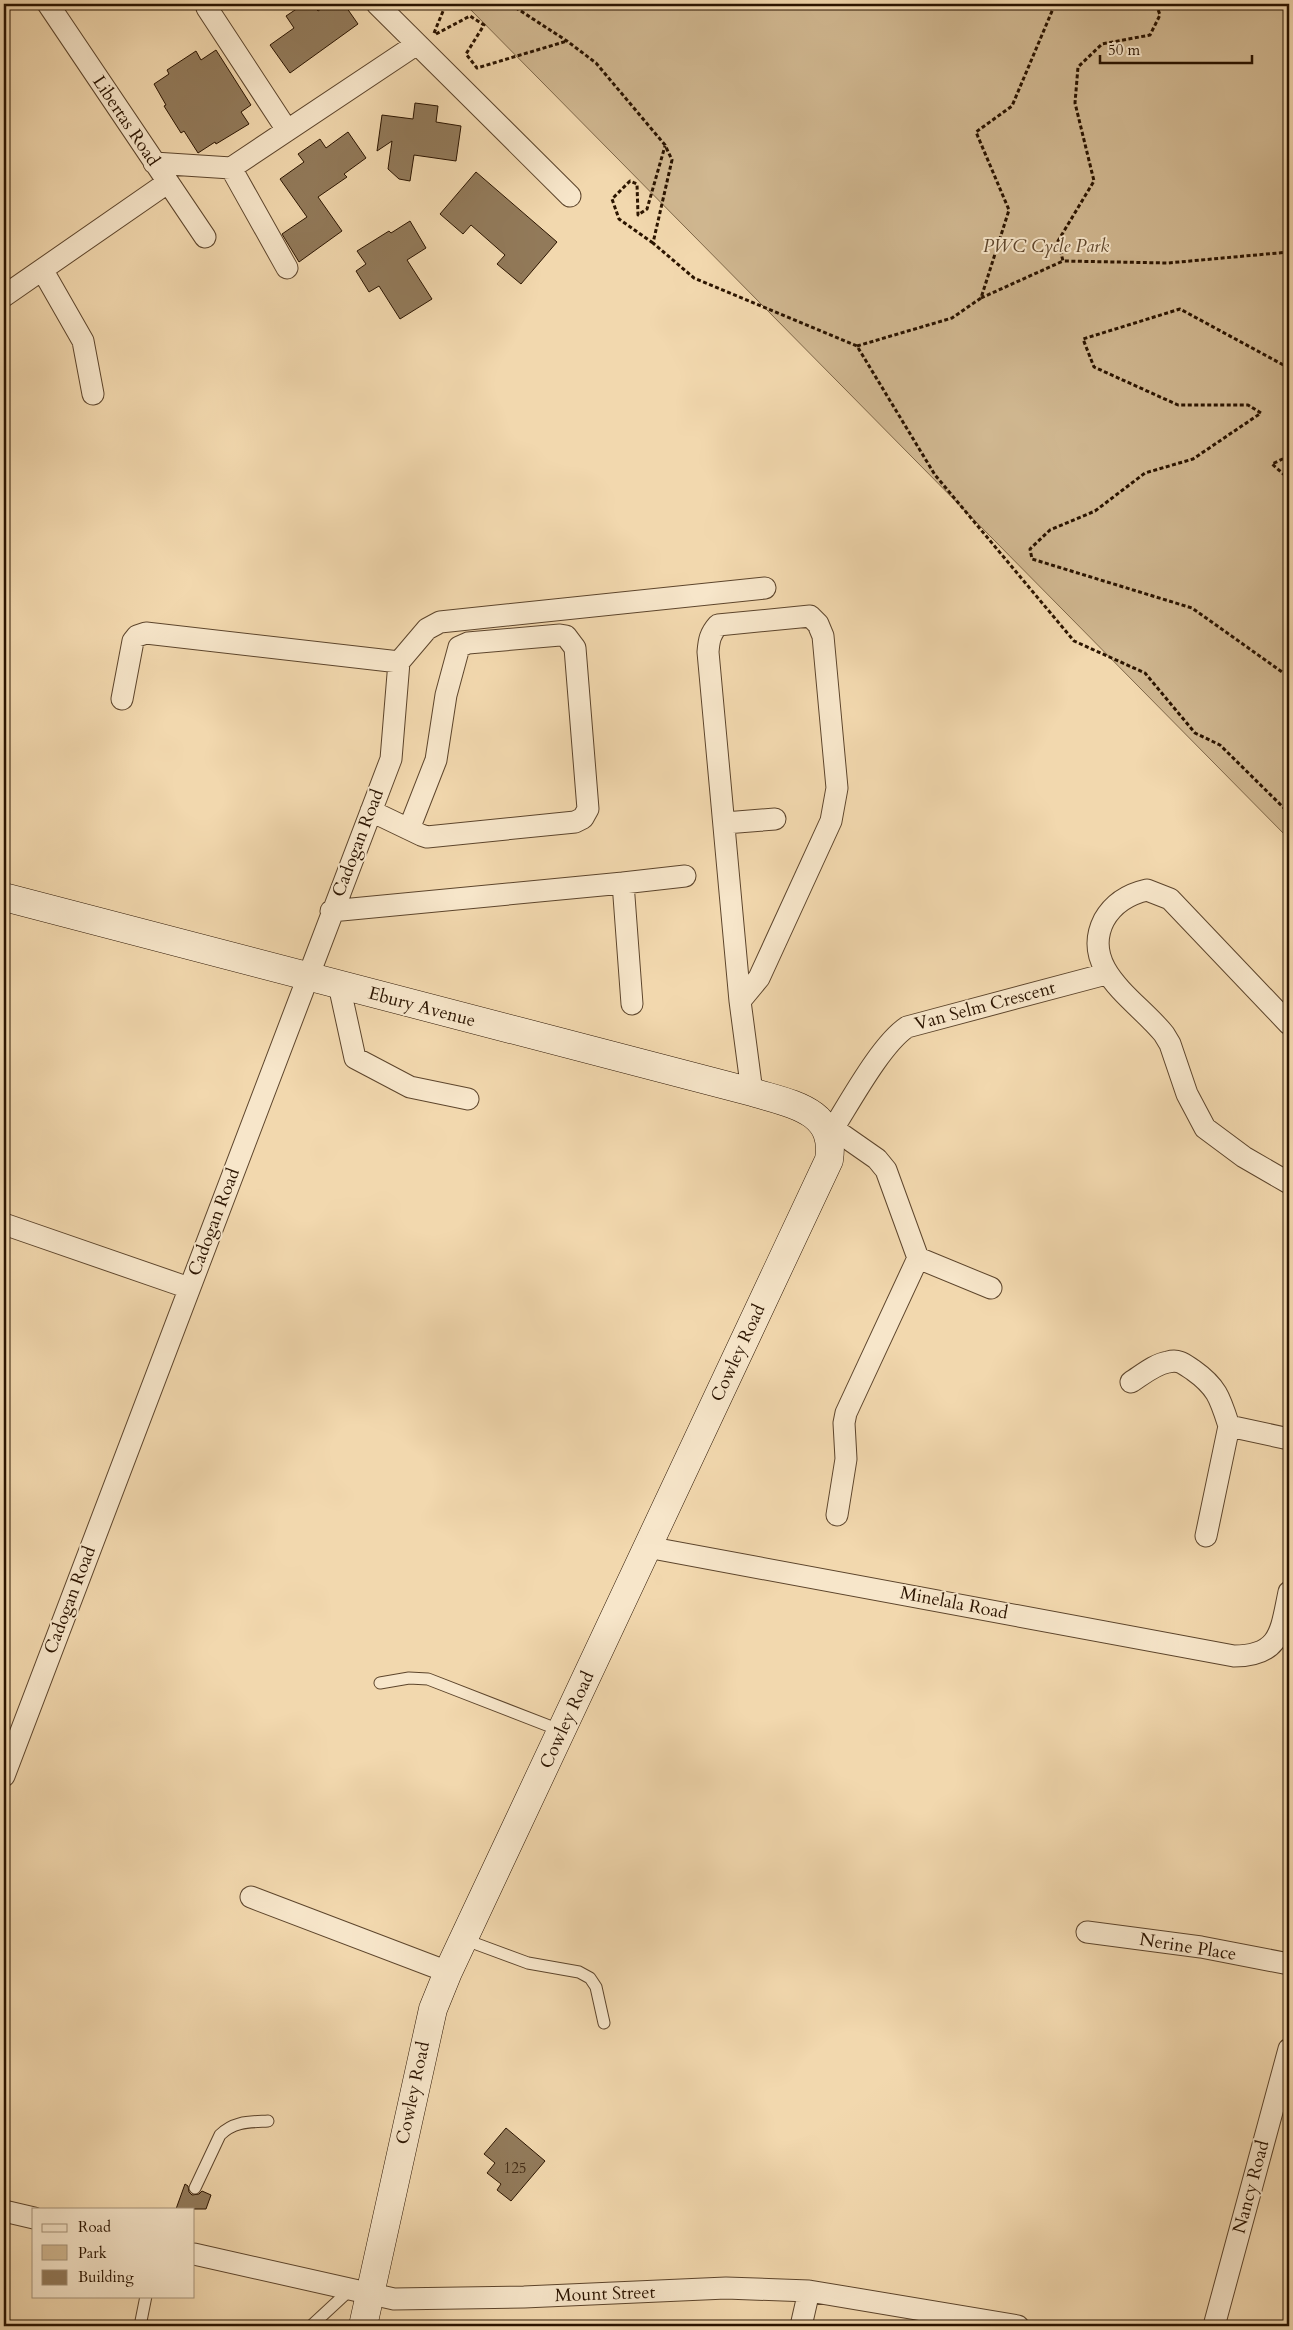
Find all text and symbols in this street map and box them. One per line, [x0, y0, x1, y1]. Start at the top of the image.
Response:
scale bar [1100, 32, 1253, 64]
text: 50 m [1108, 40, 1140, 60]
street label: Libertas Road [86, 71, 166, 172]
park label: PWC Cycle Park [983, 234, 1109, 259]
street label: Cadogan Road [326, 785, 390, 900]
street label: Van Selm Crescent [912, 975, 1058, 1037]
street label: Ebury Avenue [366, 981, 478, 1033]
street label: Cadogan Road [182, 1164, 246, 1279]
street label: Cowley Road [705, 1300, 772, 1406]
street label: Cadogan Road [38, 1542, 102, 1657]
street label: Minelala Road [898, 1580, 1011, 1626]
street label: Cowley Road [534, 1667, 601, 1773]
street label: Nerine Place [1138, 1927, 1238, 1967]
street label: Cowley Road [390, 2039, 436, 2147]
street label: Nancy Road [1227, 2137, 1276, 2236]
house number: 125 [503, 2158, 527, 2178]
legend [32, 2208, 195, 2298]
text: Road [78, 2217, 111, 2237]
text: Park [78, 2243, 107, 2263]
text: Building [78, 2267, 134, 2287]
street label: Mount Street [554, 2280, 656, 2308]

